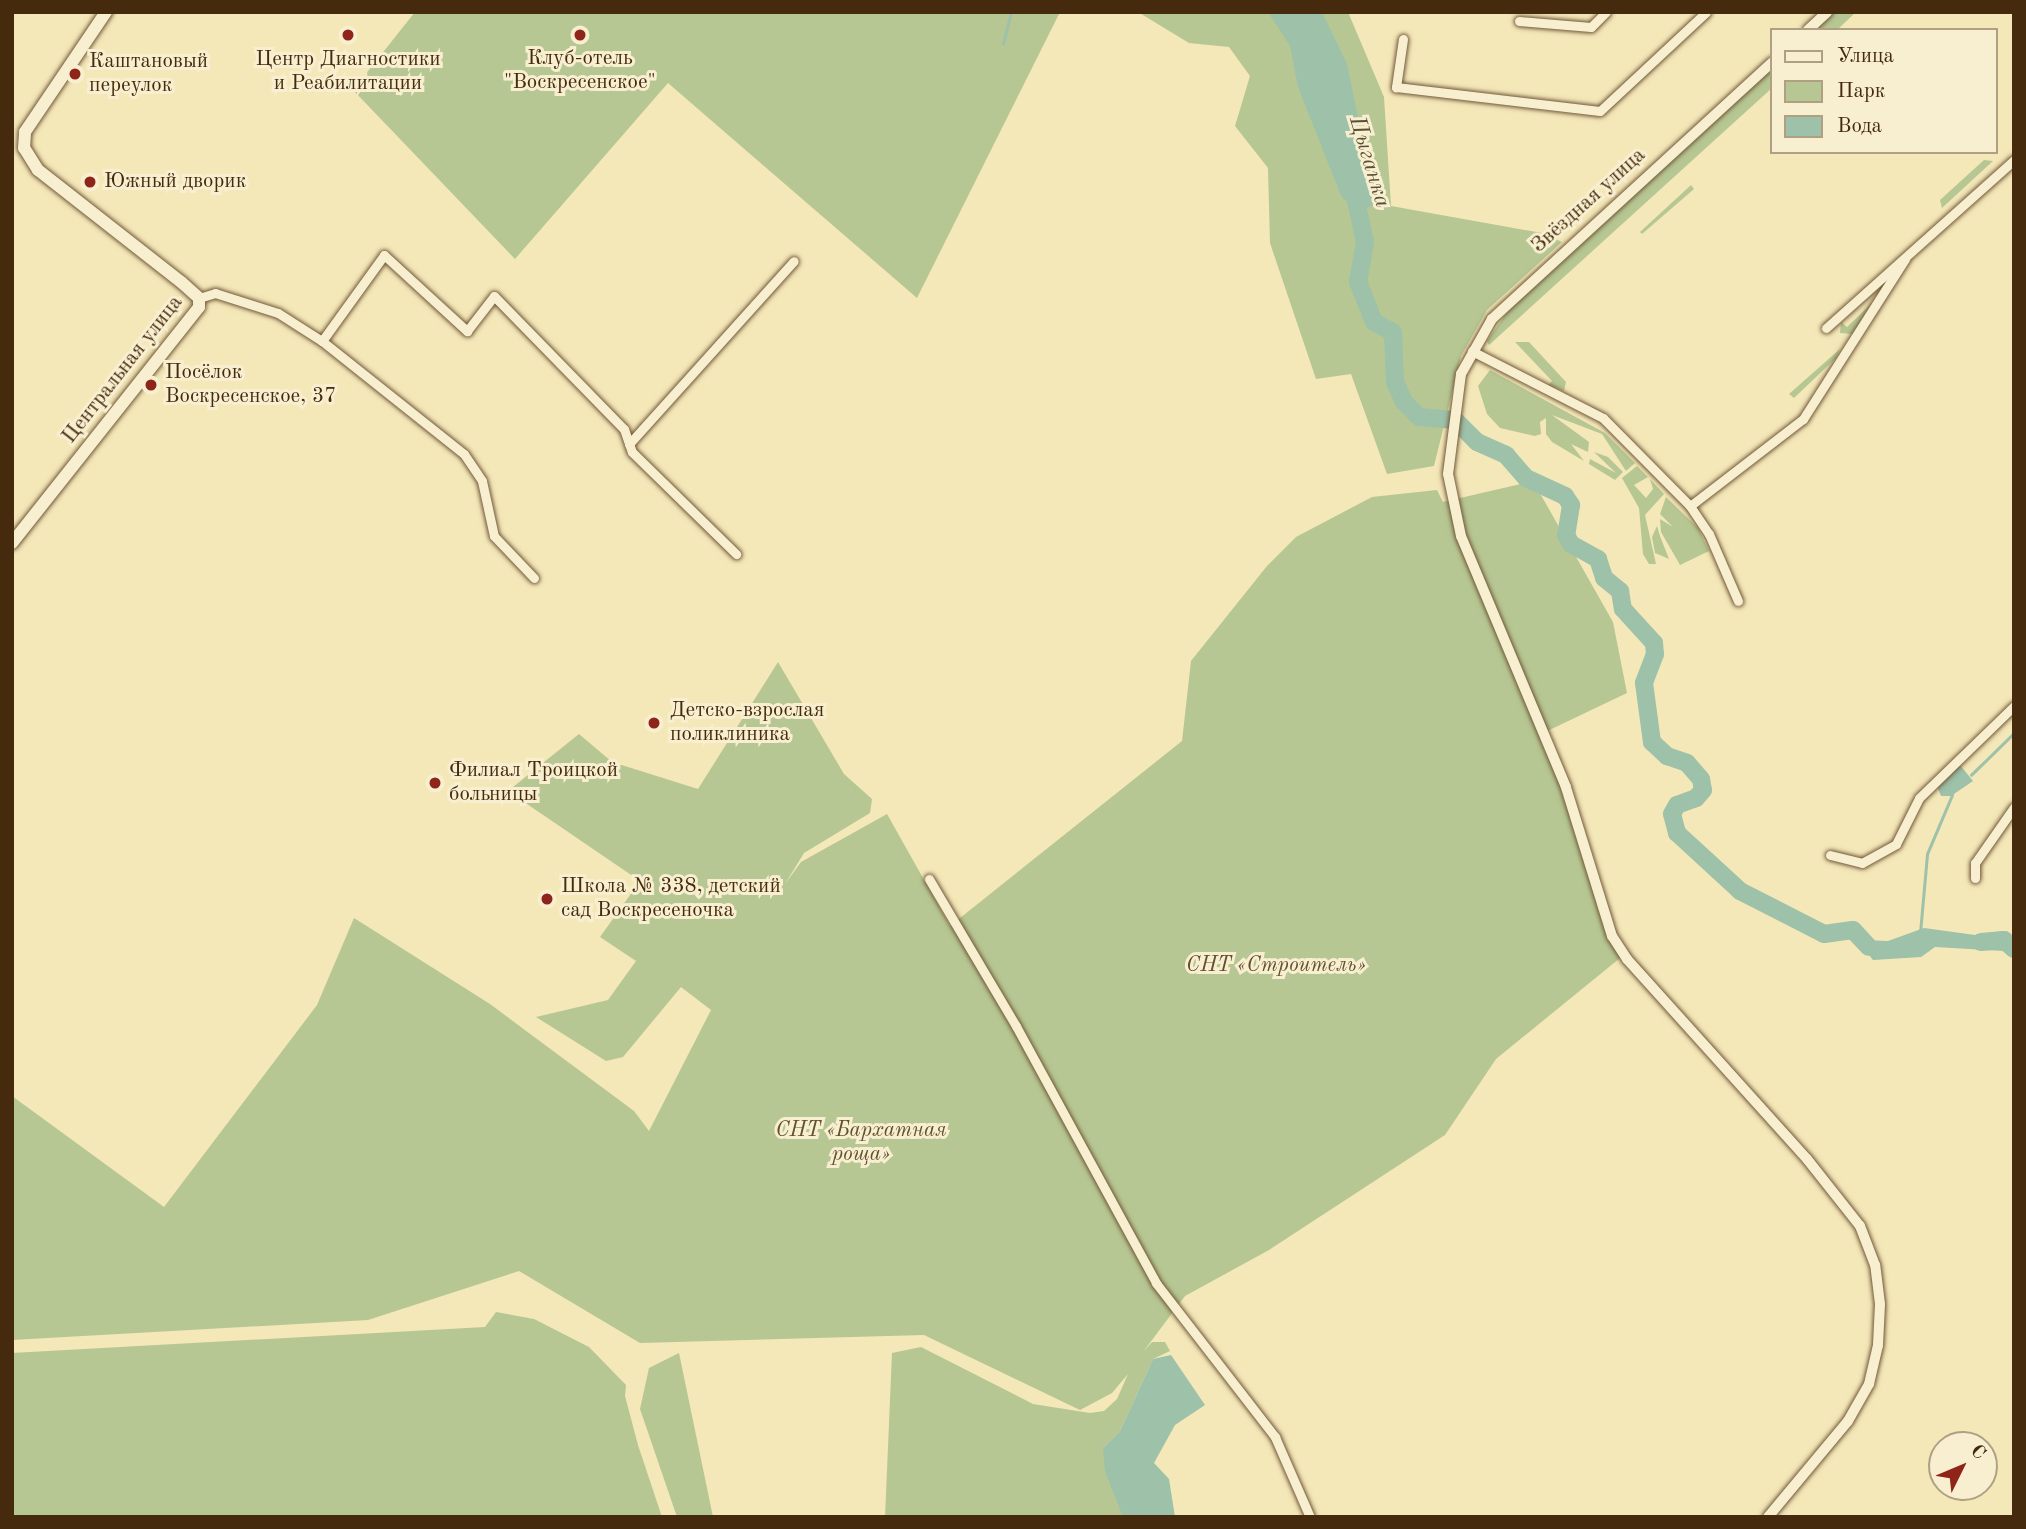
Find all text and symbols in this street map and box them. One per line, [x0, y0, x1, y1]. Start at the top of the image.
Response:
marker: Центр Диагностики и Реабилитации [338, 25, 358, 45]
marker: Клуб-отель "Воскресенское" [572, 27, 588, 43]
legend [1770, 28, 1998, 154]
place label: Клуб-отель "Воскресенское" [504, 46, 656, 96]
text: Улица [1837, 46, 1894, 67]
place label: Центр Диагностики и Реабилитации [255, 47, 441, 97]
place label: Каштановый переулок [89, 49, 208, 99]
marker: Каштановый переулок [67, 66, 83, 82]
text: Парк [1837, 81, 1885, 102]
water label: Цыганка [1342, 113, 1396, 211]
text: Вода [1837, 116, 1882, 137]
street label: Звёздная улица [1527, 143, 1651, 259]
place label: Южный дворик [104, 169, 246, 195]
marker: Южный дворик [82, 174, 98, 190]
street label: Центральная улица [57, 291, 189, 449]
place label: Посёлок Воскресенское, 37 [165, 360, 336, 410]
marker: Посёлок Воскресенское, 37 [143, 377, 159, 393]
place label: Детско-взрослая поликлиника [670, 698, 825, 748]
marker: Детско-взрослая поликлиника [644, 713, 664, 733]
place label: Филиал Троицкой больницы [449, 758, 618, 808]
marker: Филиал Троицкой больницы [427, 775, 443, 791]
place label: Школа № 338, детский сад Воскресеночка [561, 874, 781, 924]
marker: Школа № 338, детский сад Воскресеночка [539, 891, 555, 907]
park label: СНТ «Строитель» [1186, 953, 1366, 979]
park label: СНТ «Бархатная роща» [775, 1118, 947, 1168]
north arrow [1928, 1431, 1998, 1501]
text: С [1966, 1442, 1988, 1464]

